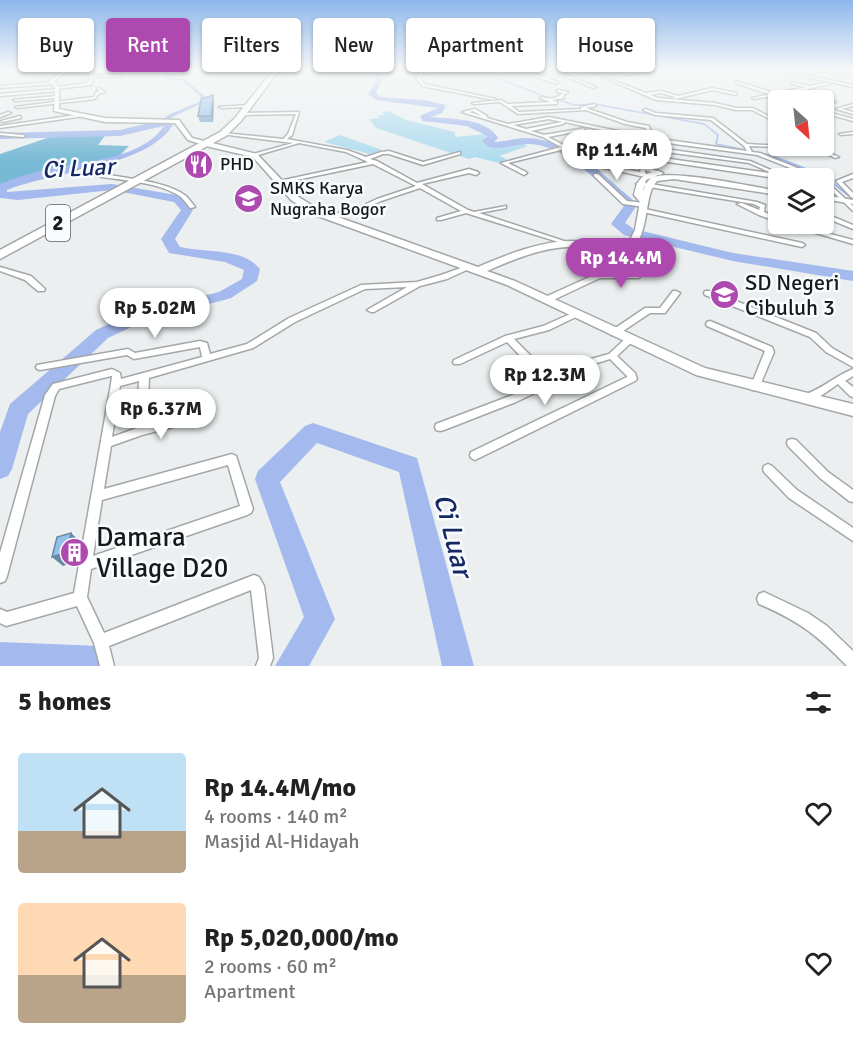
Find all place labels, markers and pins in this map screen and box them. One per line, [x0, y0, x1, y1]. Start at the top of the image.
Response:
pin: Rp 11.4M [555, 130, 679, 181]
restaurant icon: PHD [183, 148, 215, 180]
place label: PHD [220, 153, 254, 175]
place label: SMKS Karya Nugraha Bogor [270, 177, 386, 220]
school or university icon: SMKS Karya Nugraha Bogor [233, 182, 265, 214]
pin: Rp 14.4M [559, 238, 683, 289]
place label: SD Negeri Cibuluh 3 [745, 269, 839, 321]
school or university icon: SD Negeri Cibuluh 3 [708, 279, 740, 311]
pin: Rp 5.02M [93, 288, 217, 339]
pin: Rp 12.3M [483, 355, 607, 406]
pin: Rp 6.37M [99, 389, 223, 440]
place label: Damara Village D20 [96, 521, 228, 585]
building icon: Damara Village D20 [59, 537, 91, 569]

